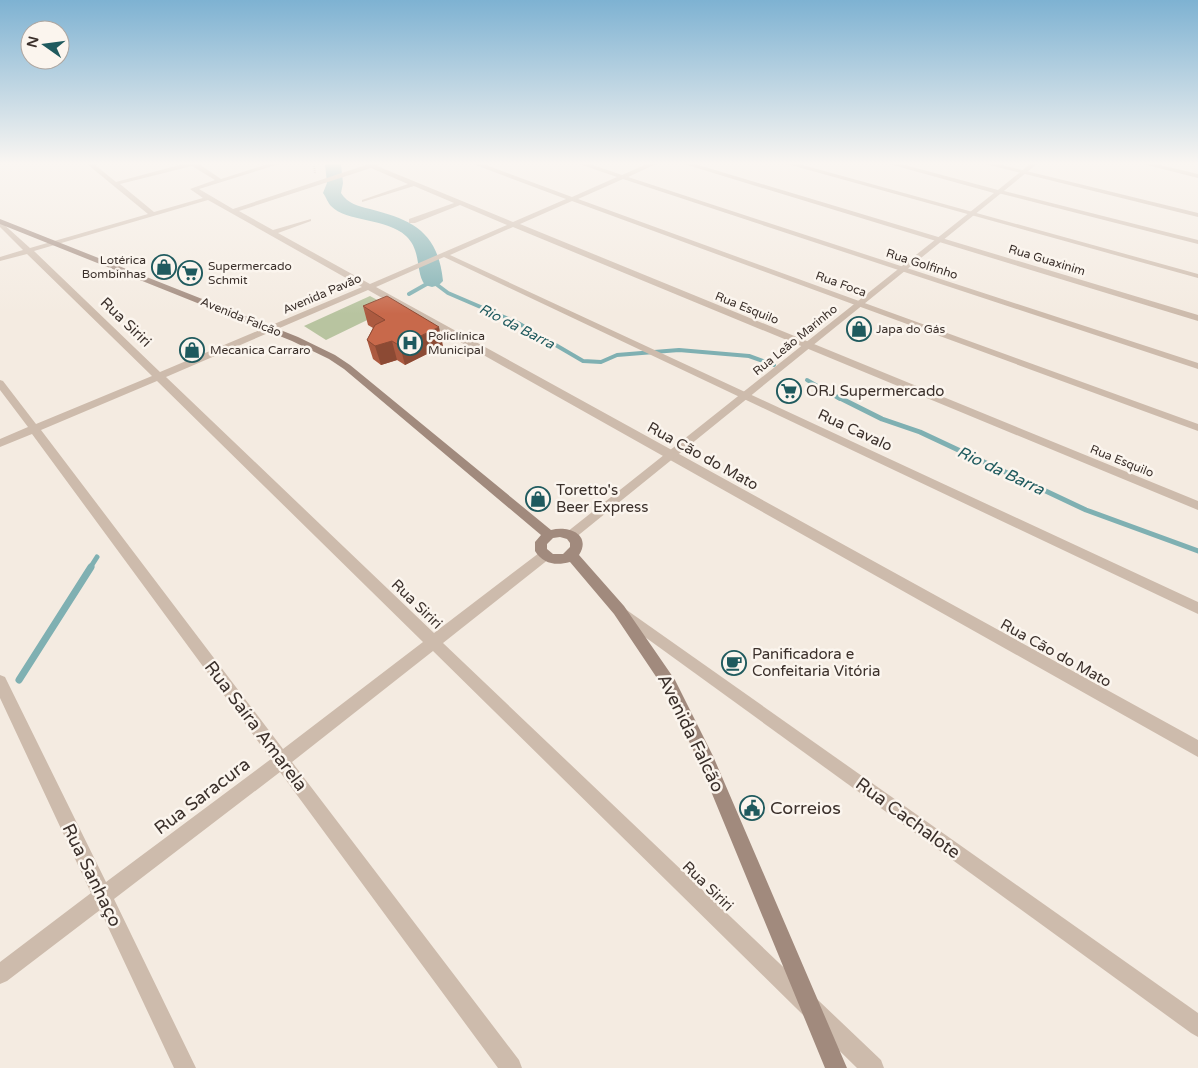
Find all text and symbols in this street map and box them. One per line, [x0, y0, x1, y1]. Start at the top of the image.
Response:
north arrow [20, 20, 70, 70]
text: N [23, 34, 42, 49]
street label: Rua Guaxinim [1007, 242, 1087, 278]
street label: Rua Golfinho [884, 246, 960, 282]
place label: Lotérica Bombinhas [82, 253, 146, 281]
shop icon: Lotérica Bombinhas [151, 254, 177, 280]
place label: Supermercado Schmit [208, 259, 292, 287]
supermarket icon: Supermercado Schmit [177, 260, 203, 286]
street label: Rua Foca [814, 268, 868, 300]
street label: Avenida Pavão [281, 271, 363, 317]
street label: Rua Esquilo [713, 289, 781, 327]
street label: Rua Siriri [97, 293, 155, 351]
street label: Avenida Falcão [199, 294, 283, 340]
water label: Rio da Barra [476, 300, 558, 353]
street label: Rua Leão Marinho [750, 302, 840, 378]
shop icon: Japa do Gás [846, 316, 872, 342]
place label: Japa do Gás [876, 322, 946, 336]
place label: Policlínica Municipal [428, 329, 485, 357]
hospital icon: Policlínica Municipal [397, 330, 423, 356]
shop icon: Mecanica Carraro [179, 337, 205, 363]
place label: Mecanica Carraro [210, 343, 311, 357]
supermarket icon: ORJ Supermercado [776, 378, 802, 404]
place label: ORJ Supermercado [806, 382, 944, 400]
street label: Rua Cavalo [815, 405, 895, 455]
street label: Rua Cão do Mato [644, 418, 762, 494]
water label: Rio da Barra [954, 442, 1048, 500]
street label: Rua Esquilo [1088, 442, 1156, 480]
place label: Toretto's Beer Express [556, 481, 649, 516]
shop icon: Toretto's Beer Express [525, 486, 551, 512]
street label: Rua Siriri [388, 575, 446, 633]
street label: Rua Cão do Mato [997, 615, 1115, 691]
place label: Panificadora e Confeitaria Vitória [752, 645, 880, 680]
cafe icon: Panificadora e Confeitaria Vitória [721, 650, 747, 676]
street label: Rua Saíra Amarela [200, 657, 312, 795]
street label: Avenida Falcão [653, 670, 729, 796]
street label: Rua Saracura [150, 753, 254, 839]
street label: Rua Cachalote [851, 773, 965, 863]
public building icon: Correios [739, 795, 765, 821]
place label: Correios [770, 797, 841, 819]
street label: Rua Sanhaço [57, 820, 127, 930]
street label: Rua Siriri [679, 857, 737, 915]

